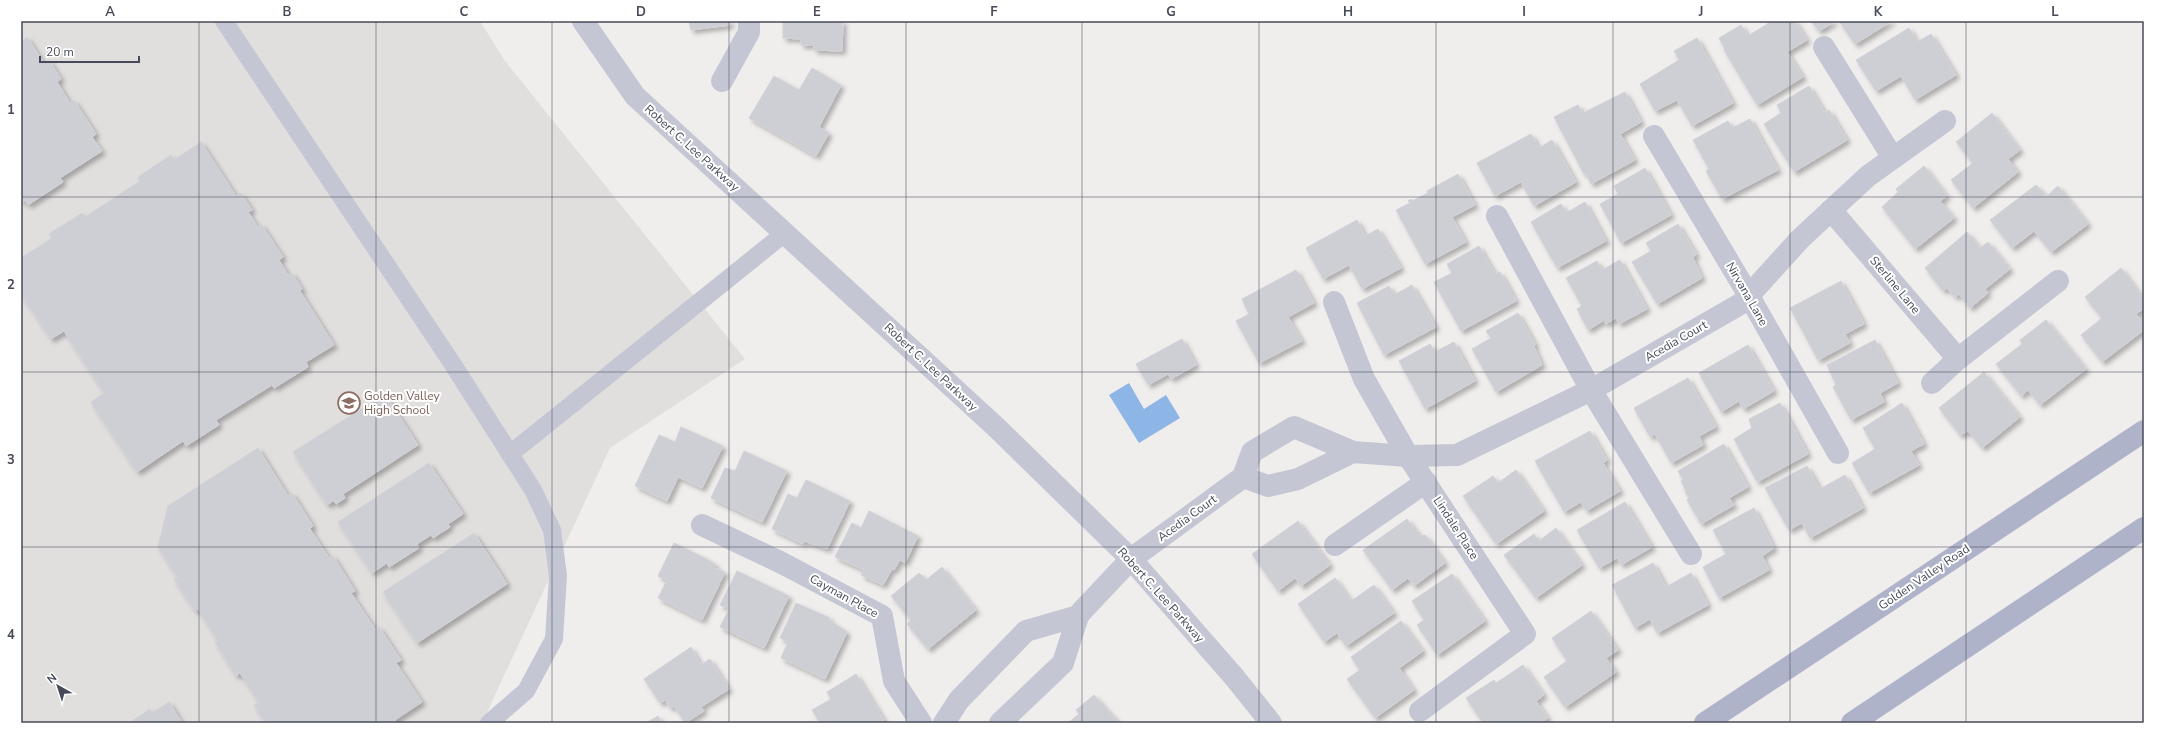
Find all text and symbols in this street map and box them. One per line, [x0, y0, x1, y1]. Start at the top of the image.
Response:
text: A [105, 3, 115, 21]
text: B [283, 3, 292, 21]
text: C [460, 3, 469, 21]
text: D [636, 3, 646, 21]
text: E [813, 3, 821, 21]
text: F [990, 3, 998, 21]
text: G [1166, 3, 1176, 21]
text: H [1343, 3, 1353, 21]
text: I [1522, 3, 1526, 21]
text: J [1698, 3, 1703, 21]
text: K [1874, 3, 1883, 21]
text: L [2051, 3, 2059, 21]
scale bar [40, 38, 139, 64]
text: 20 m [46, 44, 74, 60]
text: 1 [7, 101, 15, 119]
street label: Robert C. Lee Parkway [641, 101, 743, 195]
street label: Sterline Lane [1866, 253, 1924, 317]
street label: Nirvana Lane [1722, 259, 1772, 329]
text: 2 [7, 276, 15, 294]
street label: Acedia Court [1642, 316, 1711, 365]
street label: Robert C. Lee Parkway [881, 319, 982, 415]
place label: Golden Valley High School [364, 388, 440, 418]
school or university icon: Golden Valley High School [336, 390, 362, 416]
text: 3 [7, 451, 15, 469]
street label: Acedia Court [1154, 491, 1221, 545]
street label: Lindale Place [1430, 494, 1482, 562]
street label: Golden Valley Road [1875, 541, 1973, 613]
street label: Robert C. Lee Parkway [1114, 544, 1208, 646]
street label: Cayman Place [807, 571, 881, 621]
text: 4 [7, 626, 15, 644]
north arrow [38, 666, 78, 706]
text: N [44, 670, 60, 687]

